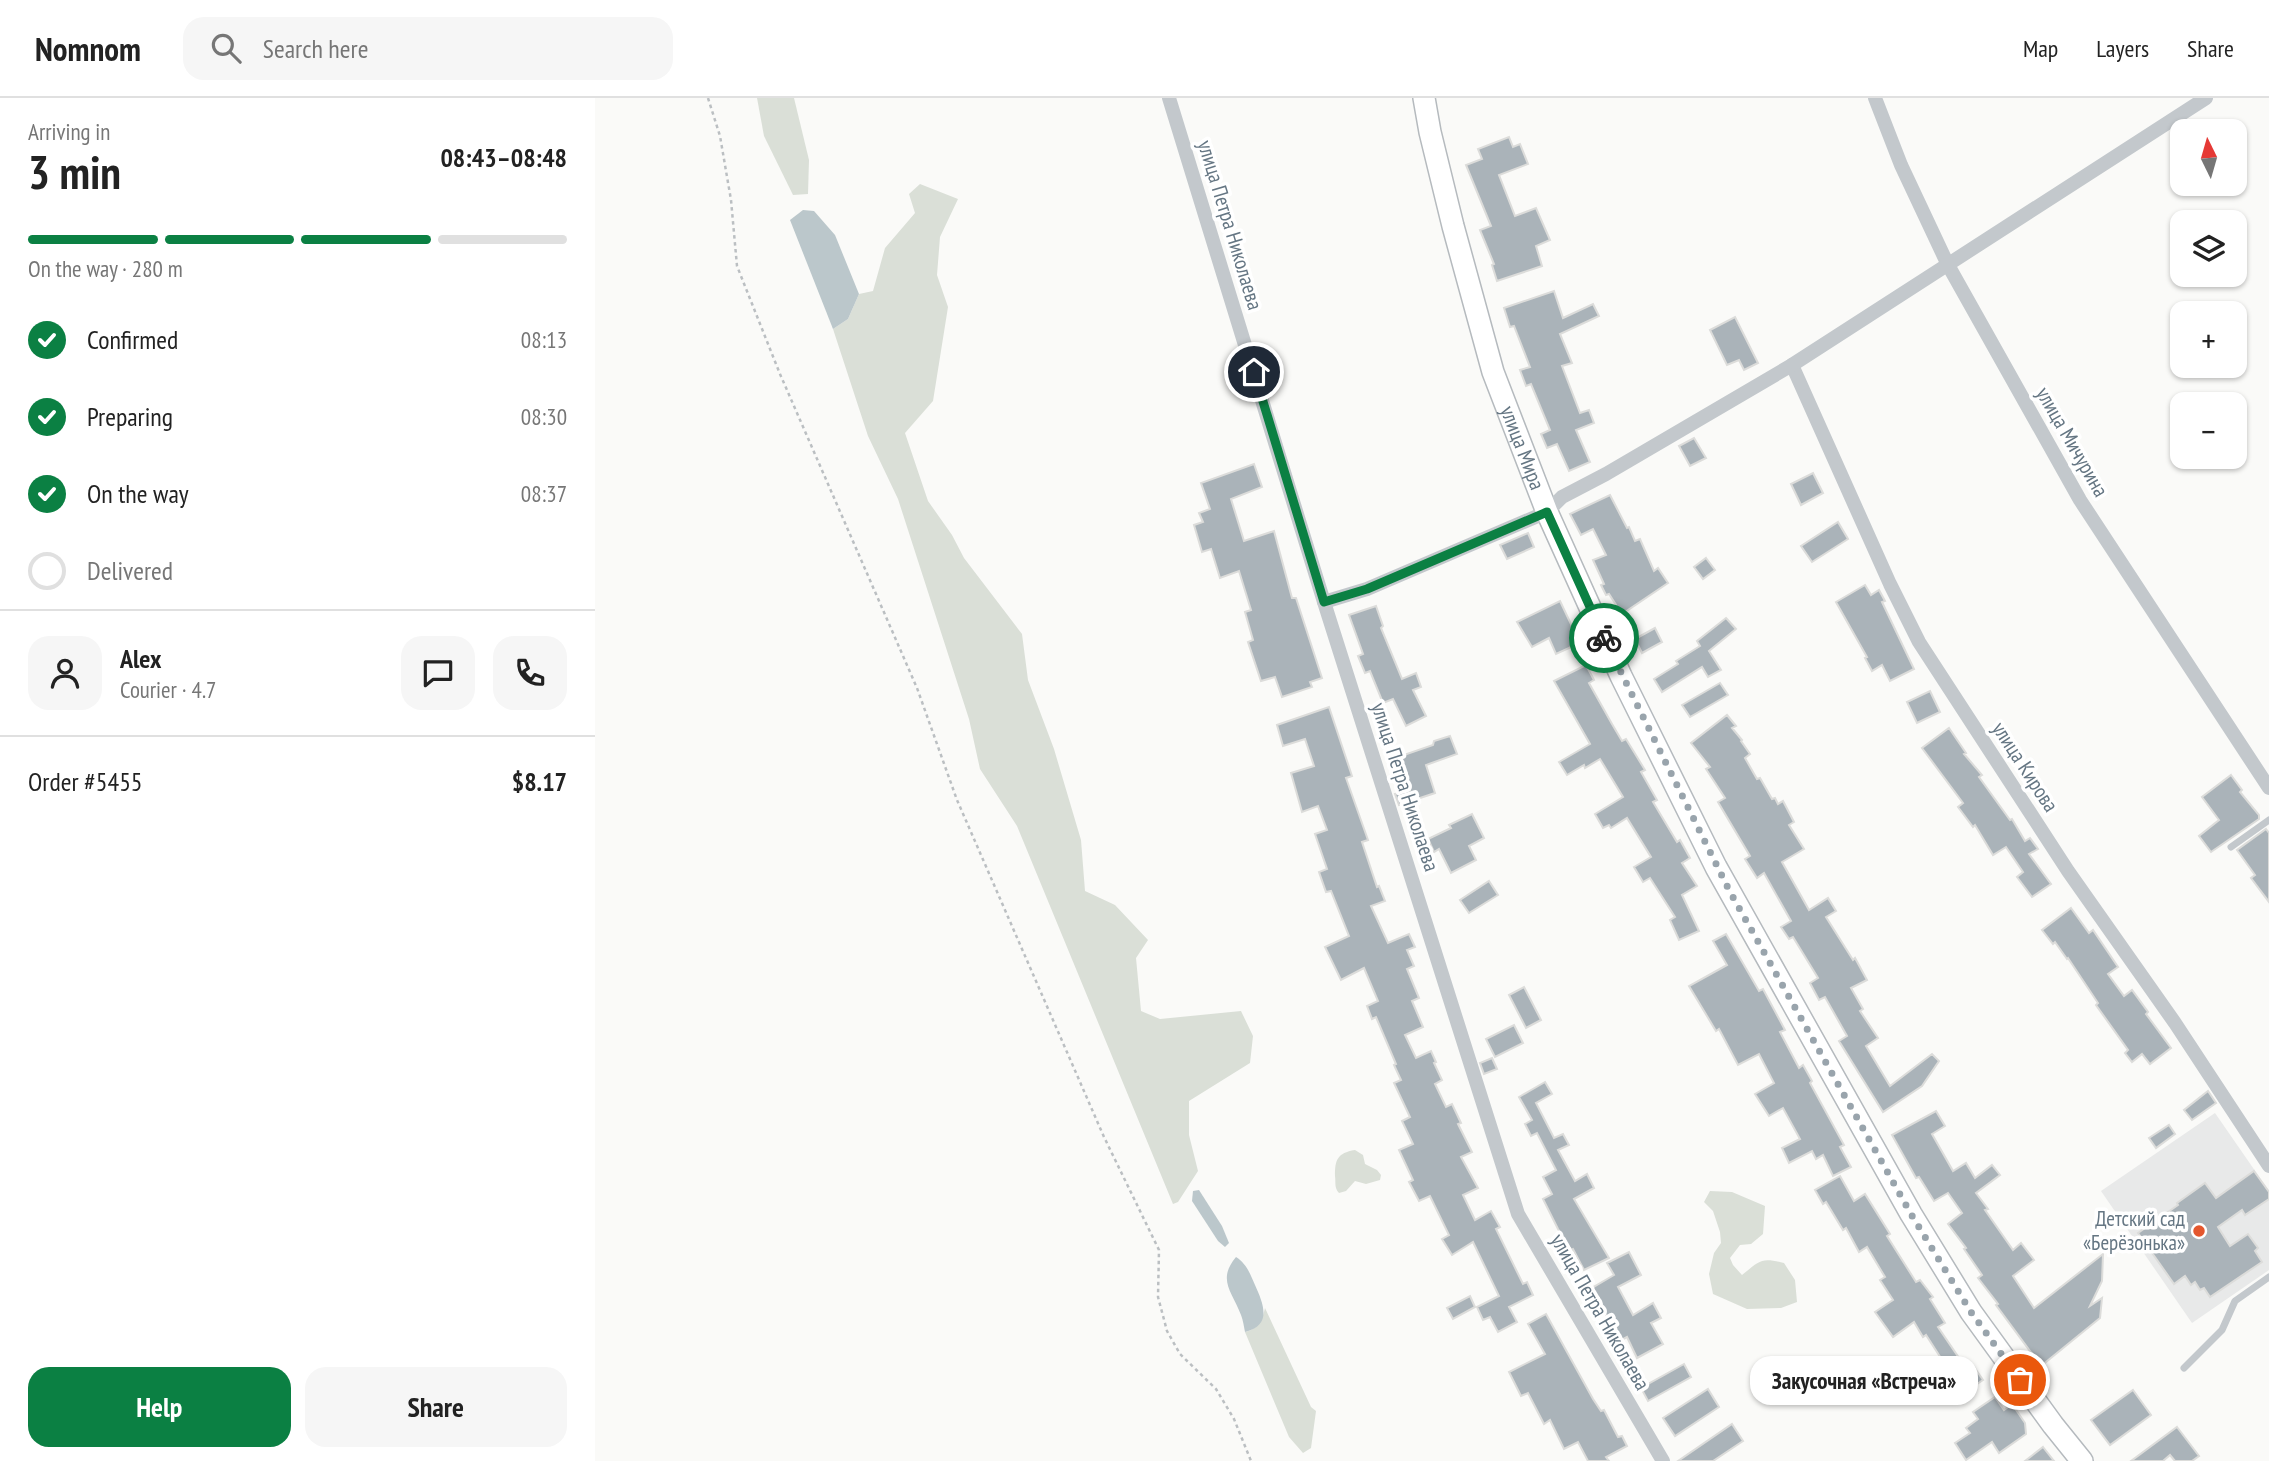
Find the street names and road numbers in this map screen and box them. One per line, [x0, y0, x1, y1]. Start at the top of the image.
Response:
street label: улица Петра Николаева [1192, 137, 1269, 313]
street label: улица Мичурина [2030, 382, 2115, 501]
street label: улица Мира [1494, 402, 1551, 493]
street label: улица Петра Николаева [1365, 699, 1445, 875]
street label: улица Кирова [1986, 717, 2065, 817]
street label: улица Петра Николаева [1545, 1229, 1656, 1395]

